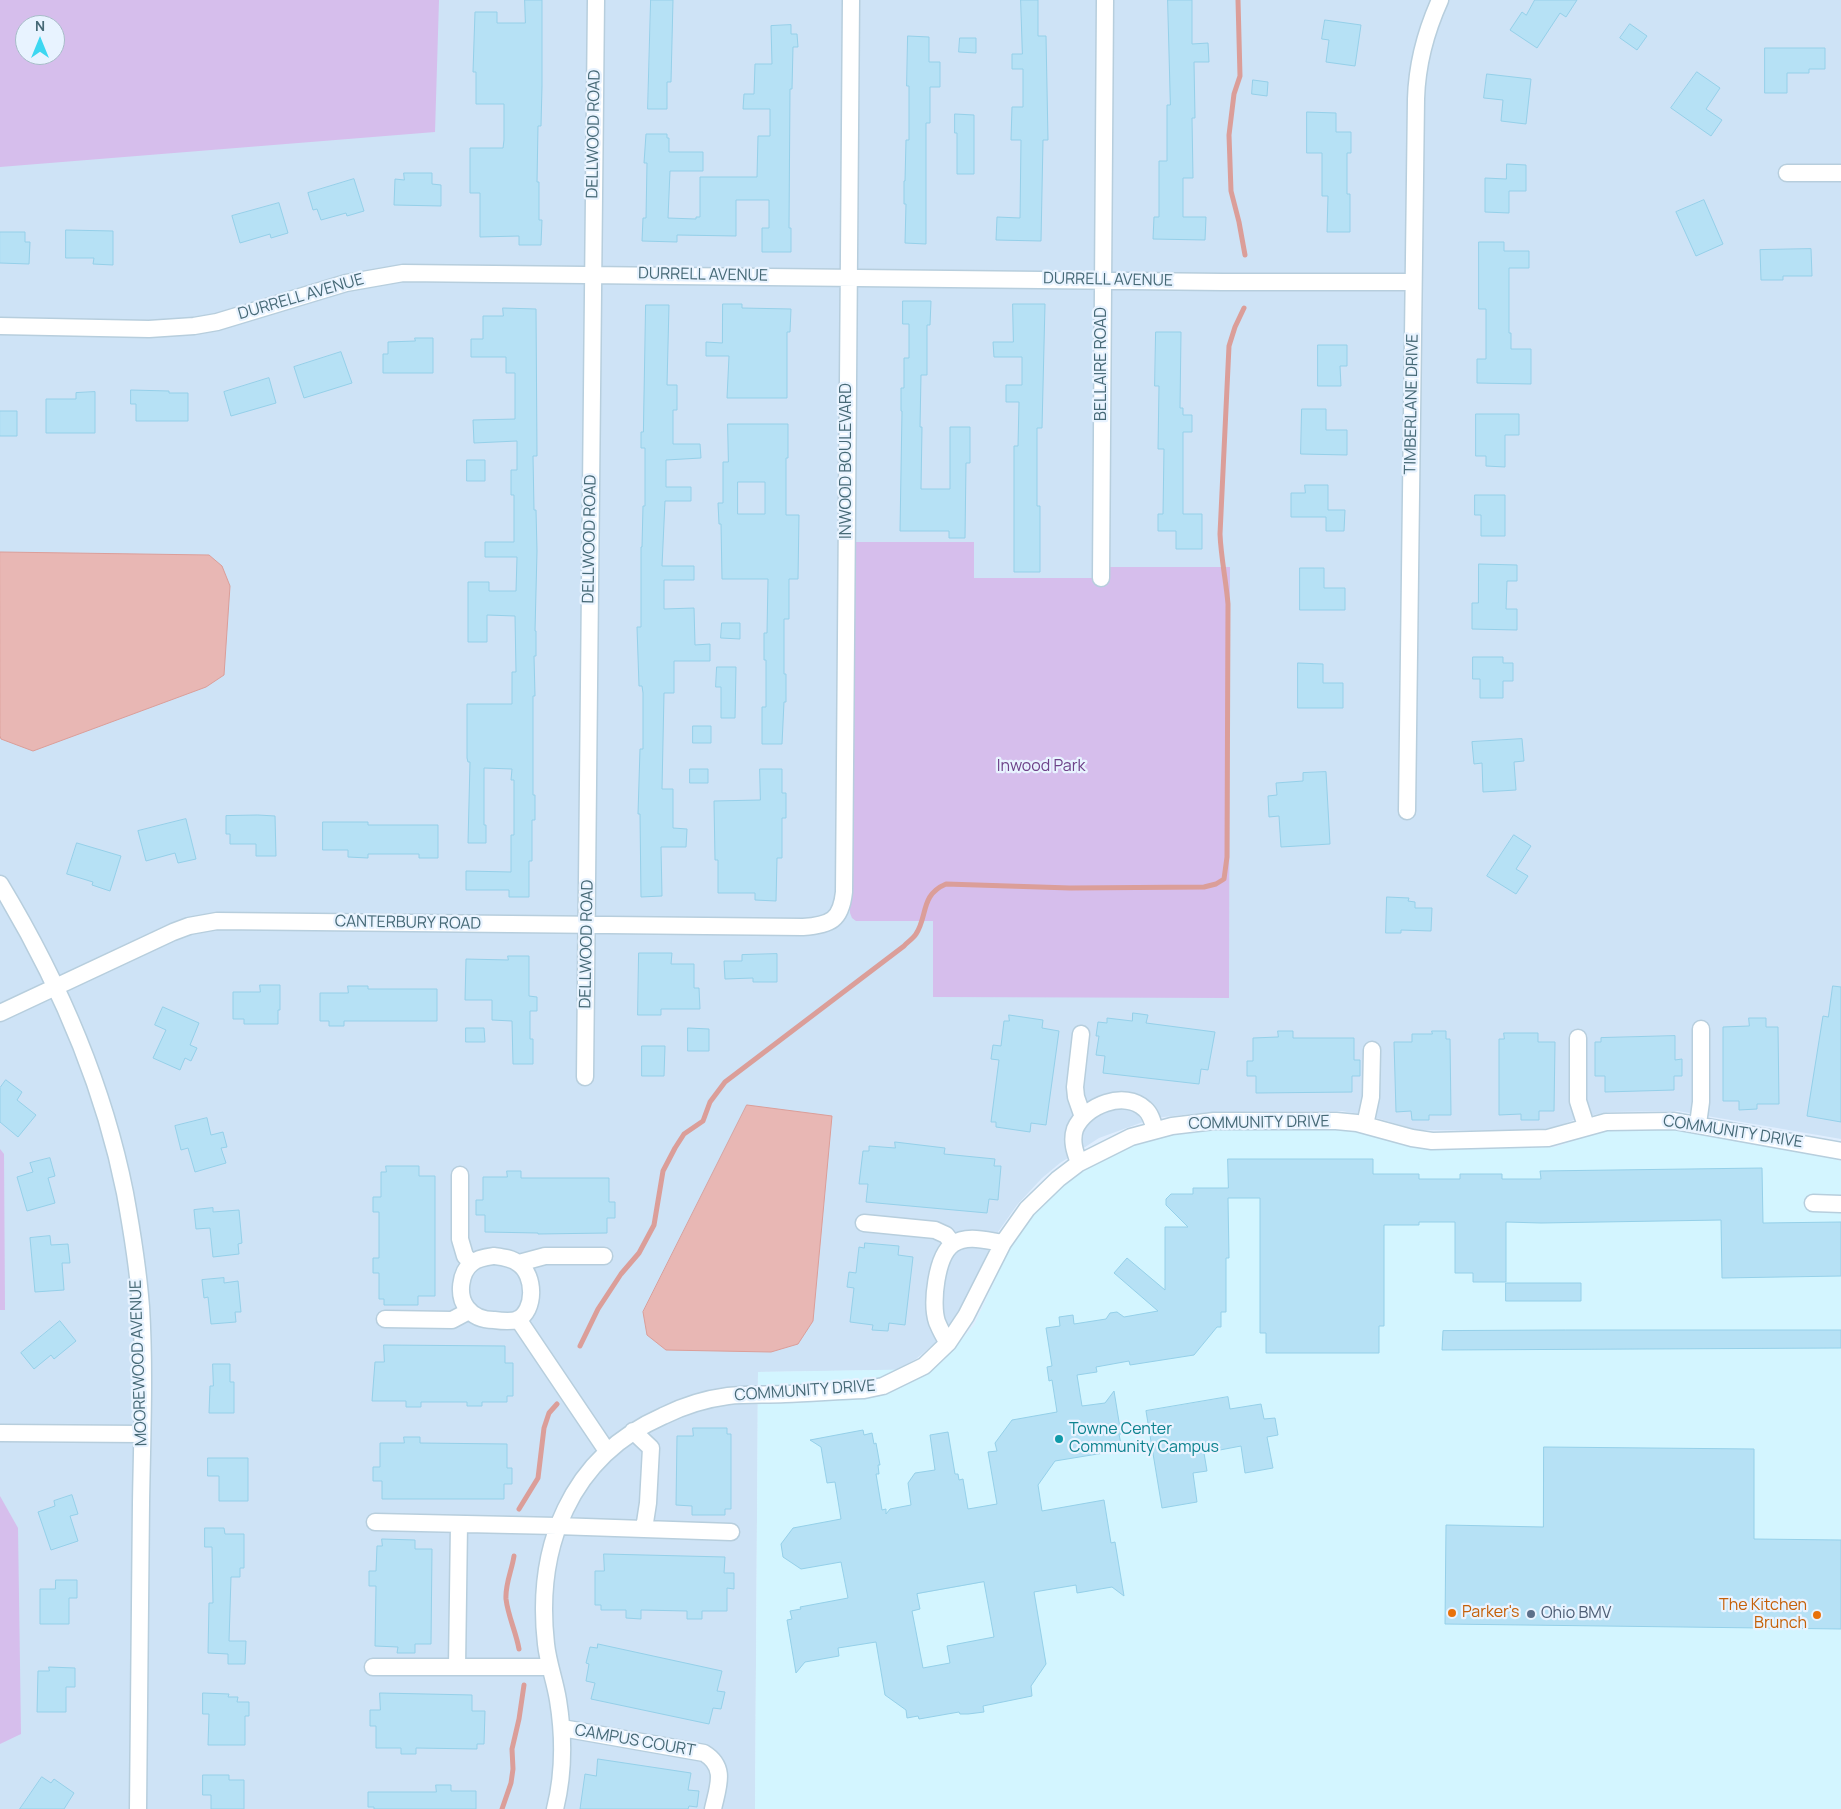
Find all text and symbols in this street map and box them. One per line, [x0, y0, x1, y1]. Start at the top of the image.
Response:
north arrow [15, 15, 65, 65]
text: N [35, 16, 45, 35]
street label: DELLWOOD ROAD [583, 69, 605, 199]
street label: DURRELL AVENUE [638, 264, 768, 286]
street label: DURRELL AVENUE [1043, 269, 1173, 291]
street label: DURRELL AVENUE [236, 270, 366, 324]
street label: BELLAIRE ROAD [1092, 307, 1112, 421]
street label: TIMBERLANE DRIVE [1401, 334, 1423, 474]
street label: INWOOD BOULEVARD [837, 383, 857, 539]
street label: DELLWOOD ROAD [579, 474, 601, 604]
park label: Inwood Park [997, 757, 1085, 777]
street label: DELLWOOD ROAD [576, 879, 598, 1009]
street label: CANTERBURY ROAD [335, 912, 481, 934]
street label: COMMUNITY DRIVE [1662, 1111, 1804, 1153]
street label: COMMUNITY DRIVE [1188, 1112, 1330, 1134]
street label: MOOREWOOD AVENUE [126, 1279, 152, 1447]
street label: COMMUNITY DRIVE [734, 1376, 876, 1406]
place label: Towne Center Community Campus [1069, 1420, 1219, 1458]
marker: Towne Center Community Campus [1053, 1433, 1065, 1445]
place label: The Kitchen Brunch [1719, 1596, 1807, 1634]
place label: Parker's [1462, 1603, 1519, 1623]
place label: Ohio BMV [1541, 1604, 1611, 1624]
marker: Parker's [1446, 1607, 1458, 1619]
marker: Ohio BMV [1525, 1608, 1537, 1620]
marker: The Kitchen Brunch [1811, 1609, 1823, 1621]
street label: CAMPUS COURT [573, 1721, 697, 1761]

